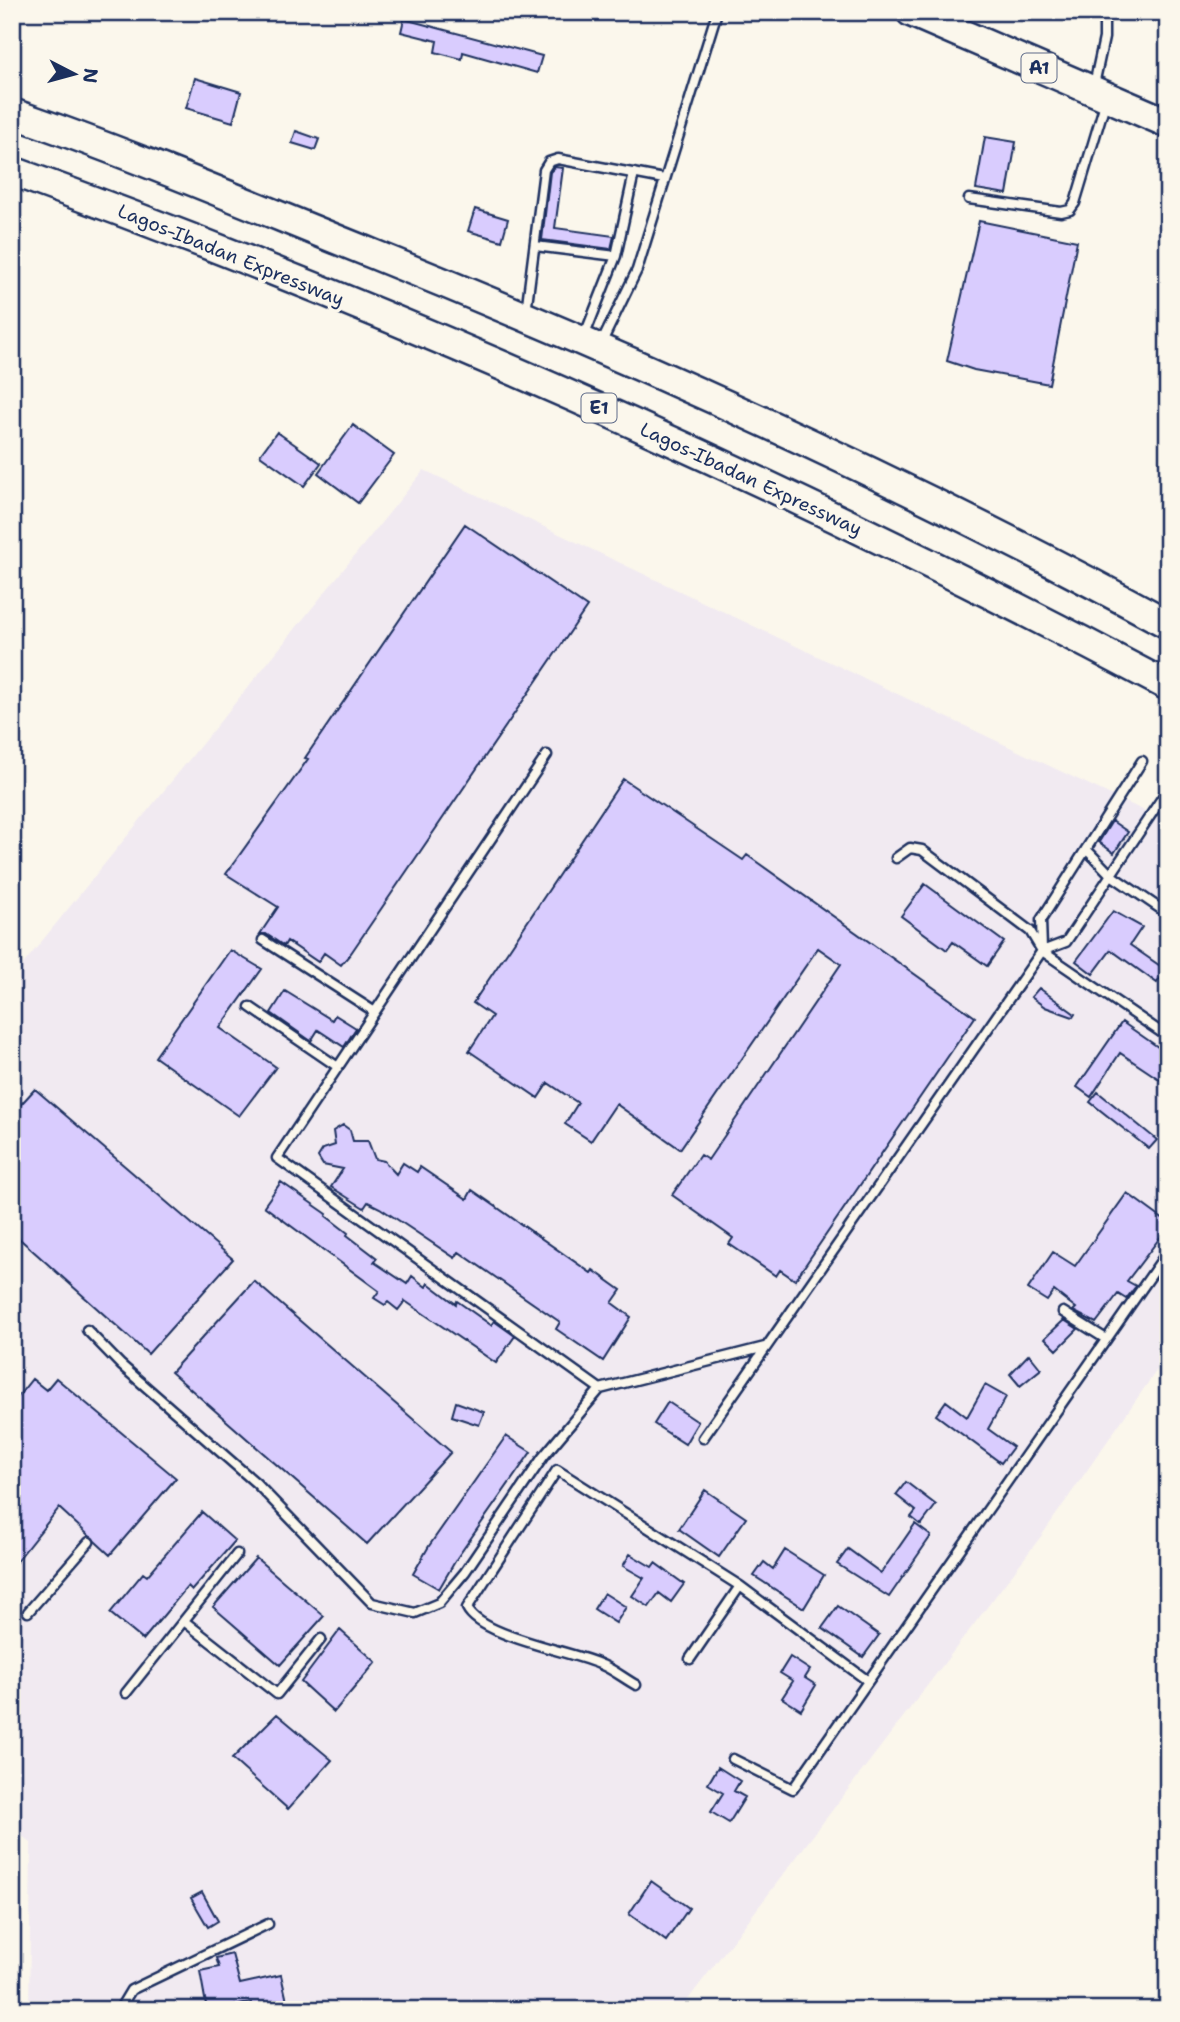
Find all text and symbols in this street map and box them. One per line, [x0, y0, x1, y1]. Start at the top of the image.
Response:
north arrow [38, 38, 108, 108]
road number: A1 [1021, 54, 1056, 82]
text: N [77, 67, 104, 85]
street label: Lagos-Ibadan Expressway [114, 198, 348, 312]
road number: E1 [582, 394, 616, 422]
street label: Lagos-Ibadan Expressway [636, 416, 866, 542]

